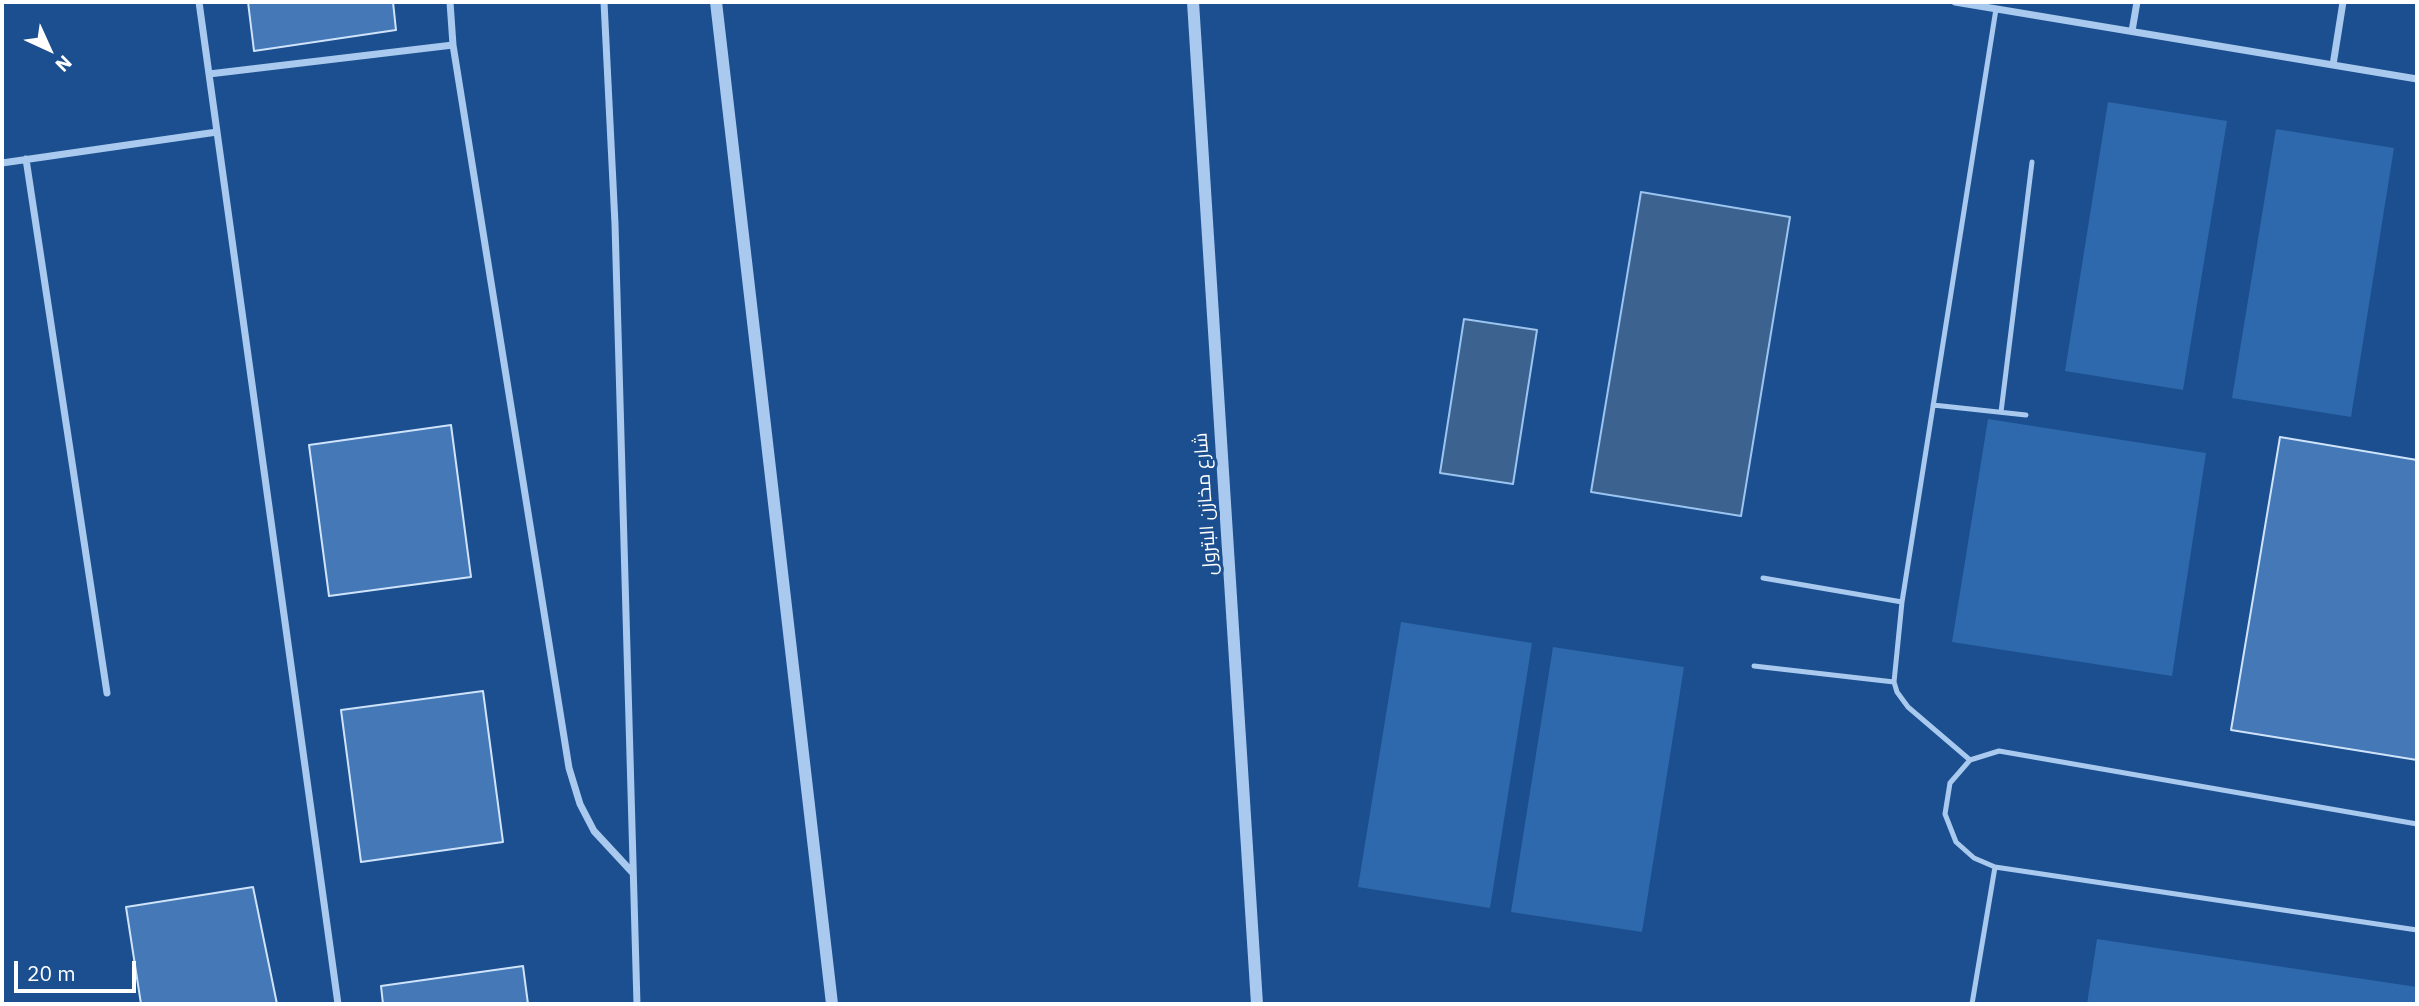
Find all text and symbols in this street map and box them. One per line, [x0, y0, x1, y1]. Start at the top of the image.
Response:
north arrow [14, 14, 84, 84]
text: N [51, 50, 77, 77]
street label: شارع مخازن البترول [1190, 432, 1222, 576]
scale bar [18, 946, 140, 990]
text: 20 m [27, 959, 76, 987]

